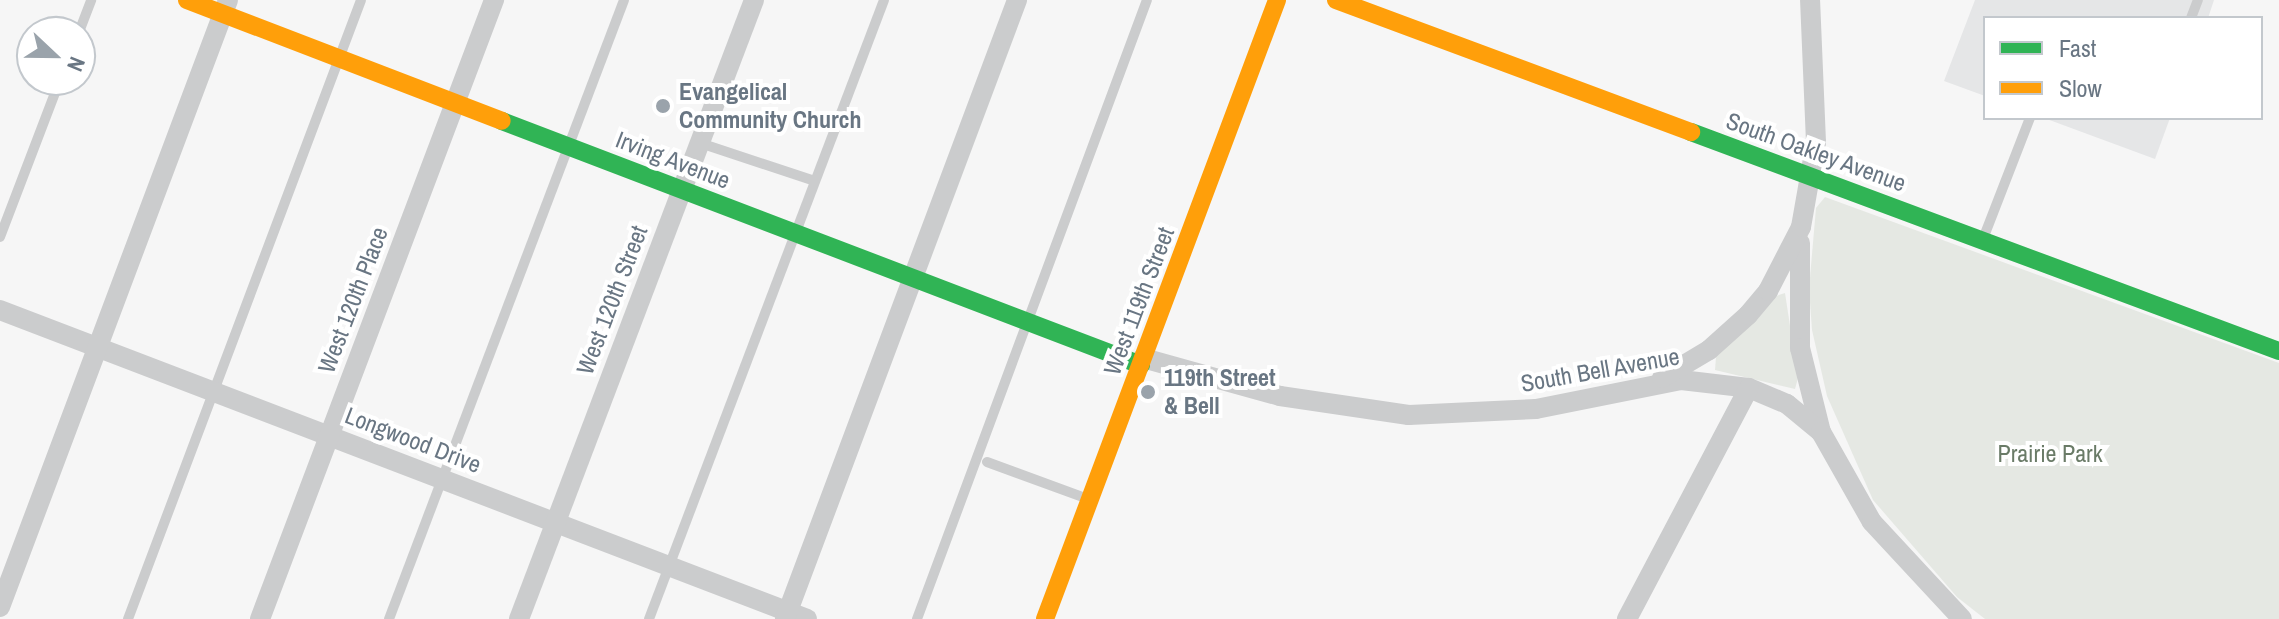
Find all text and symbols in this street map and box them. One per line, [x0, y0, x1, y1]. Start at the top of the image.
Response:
north arrow [16, 16, 96, 96]
legend [1983, 16, 2263, 120]
text: Fast [2059, 32, 2096, 64]
text: N [60, 53, 93, 76]
text: Slow [2059, 72, 2102, 104]
place label: Evangelical Community Church [679, 78, 862, 134]
marker: Evangelical Community Church [654, 97, 672, 115]
street label: South Oakley Avenue [1722, 106, 1910, 198]
street label: Irving Avenue [611, 125, 735, 195]
street label: West 120th Street [570, 221, 654, 379]
street label: West 120th Place [312, 223, 394, 377]
street label: West 119th Street [1098, 223, 1180, 379]
street label: South Bell Avenue [1518, 342, 1682, 398]
place label: 119th Street & Bell [1164, 364, 1276, 420]
marker: 119th Street & Bell [1139, 383, 1157, 401]
street label: Longwood Drive [341, 401, 485, 479]
park label: Prairie Park [1998, 440, 2102, 468]

